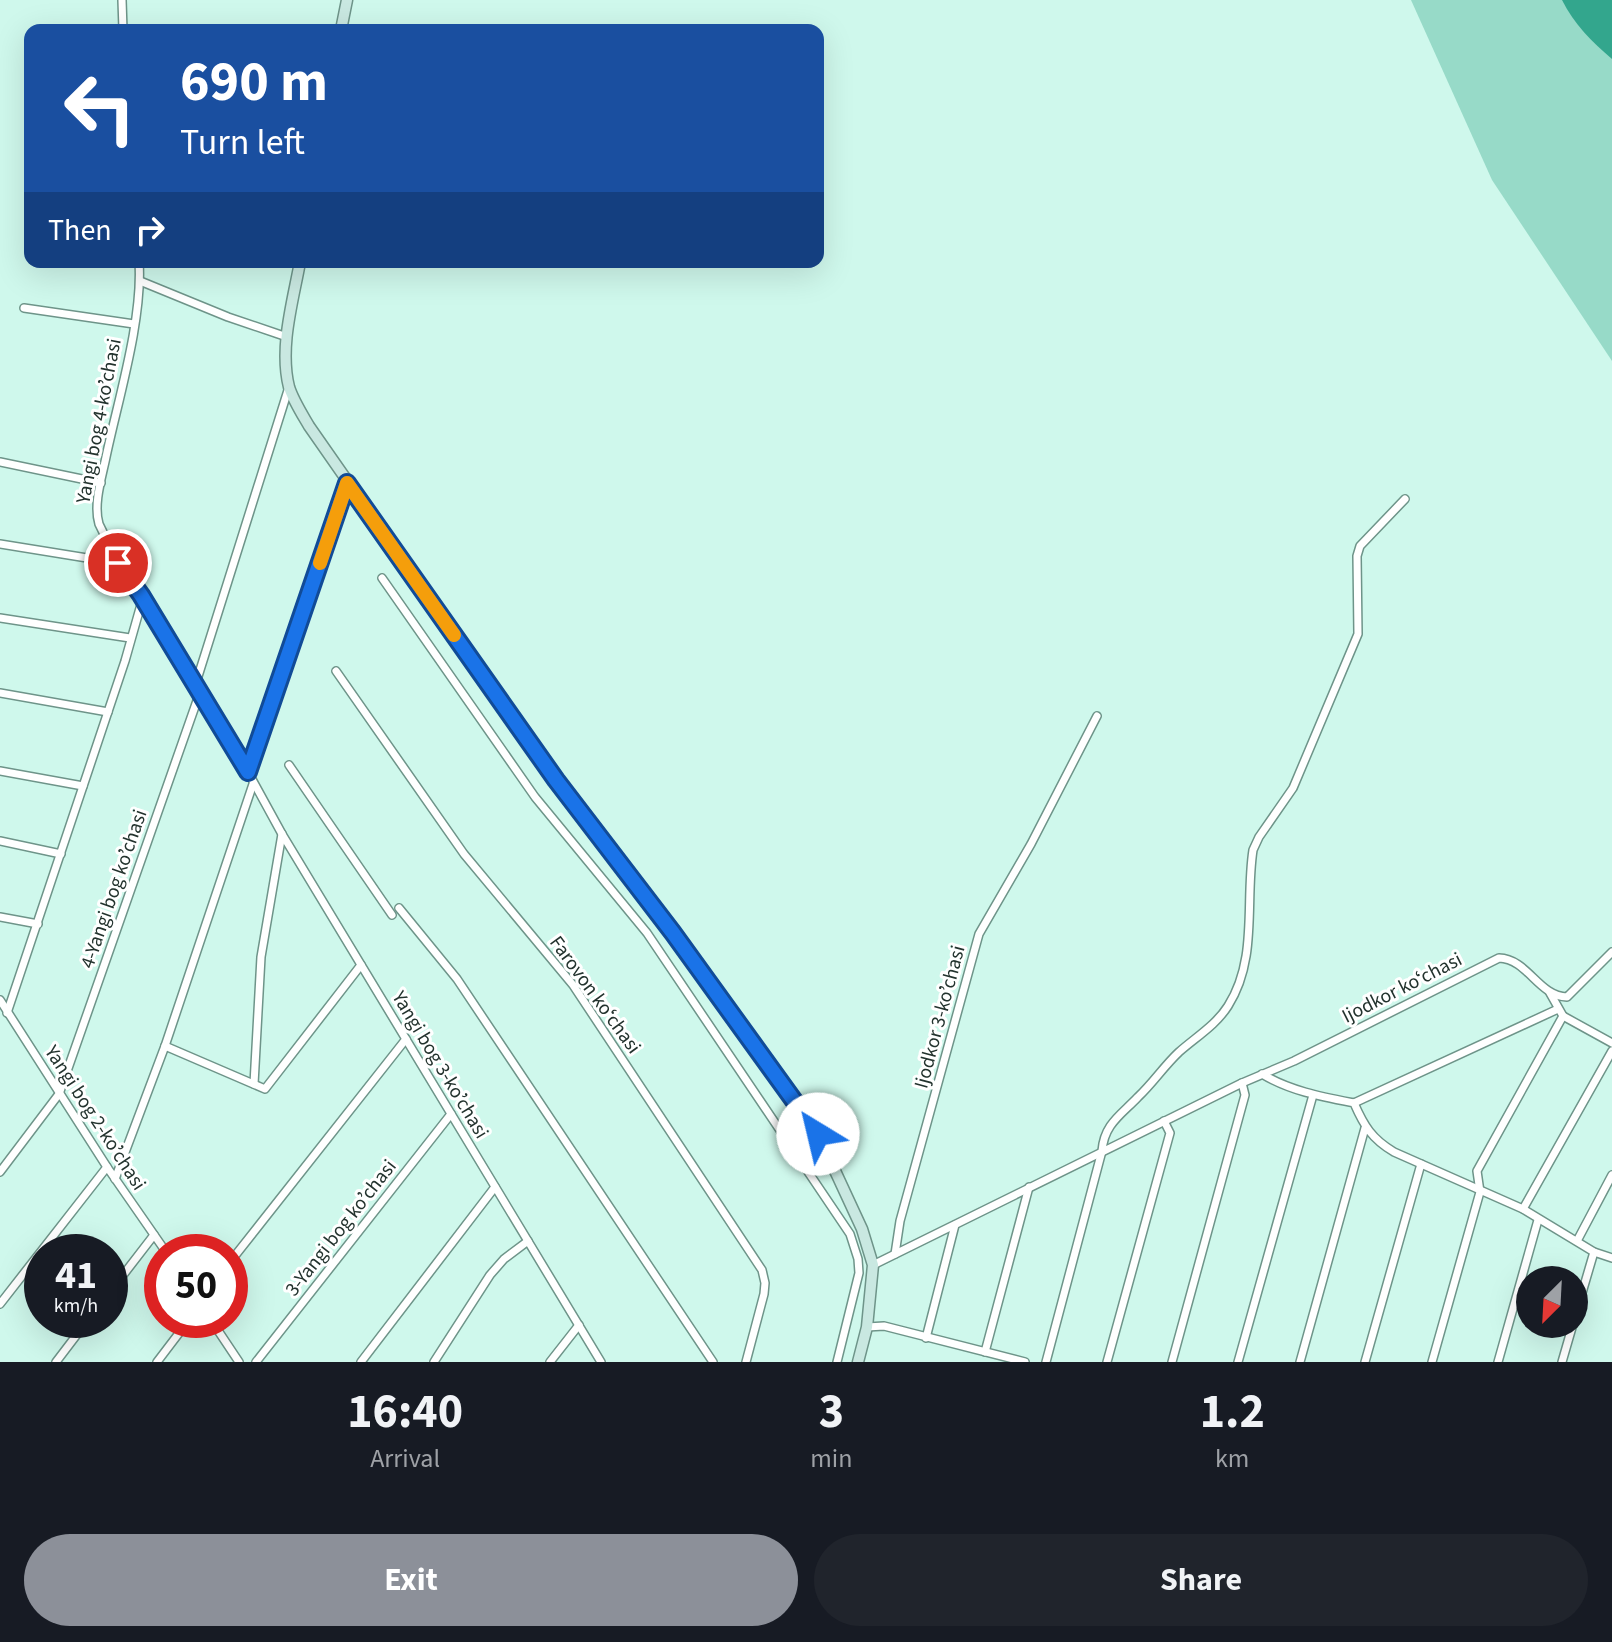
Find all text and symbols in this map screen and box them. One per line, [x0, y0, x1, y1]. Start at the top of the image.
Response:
text: 690 m [180, 43, 328, 122]
icon: left [48, 56, 152, 160]
text: Turn left [180, 117, 305, 168]
icon: right [128, 208, 172, 252]
text: Then [48, 209, 112, 252]
street label: Yangi bog 4-koʼchasi [69, 336, 129, 507]
pin [84, 529, 152, 597]
icon: arrive [96, 541, 140, 585]
street label: 4-Yangi bog koʼchasi [74, 806, 154, 972]
street label: Farovon koʻchasi [543, 930, 647, 1060]
street label: Ijodkor 3-koʼchasi [907, 942, 973, 1092]
street label: Ijodkor koʻchasi [1337, 946, 1467, 1030]
street label: Yangi bog 3-koʼchasi [384, 985, 495, 1144]
street label: Yangi bog 2-koʼchasi [37, 1039, 152, 1196]
position arrow [776, 1092, 860, 1176]
street label: 3-Yangi bog koʼchasi [279, 1154, 403, 1302]
speed limit sign: 50 [144, 1234, 248, 1338]
text: 41 [55, 1247, 97, 1304]
north arrow [1516, 1266, 1588, 1338]
map controls [1516, 1266, 1588, 1338]
text: km/h [54, 1292, 98, 1320]
text: 16:40 [347, 1378, 463, 1446]
text: 3 [819, 1378, 844, 1446]
text: 1.2 [1200, 1378, 1265, 1446]
text: Arrival [370, 1440, 440, 1477]
text: min [810, 1440, 852, 1477]
text: km [1215, 1440, 1249, 1477]
button: Exit [24, 1534, 798, 1626]
button: Share [814, 1534, 1588, 1626]

